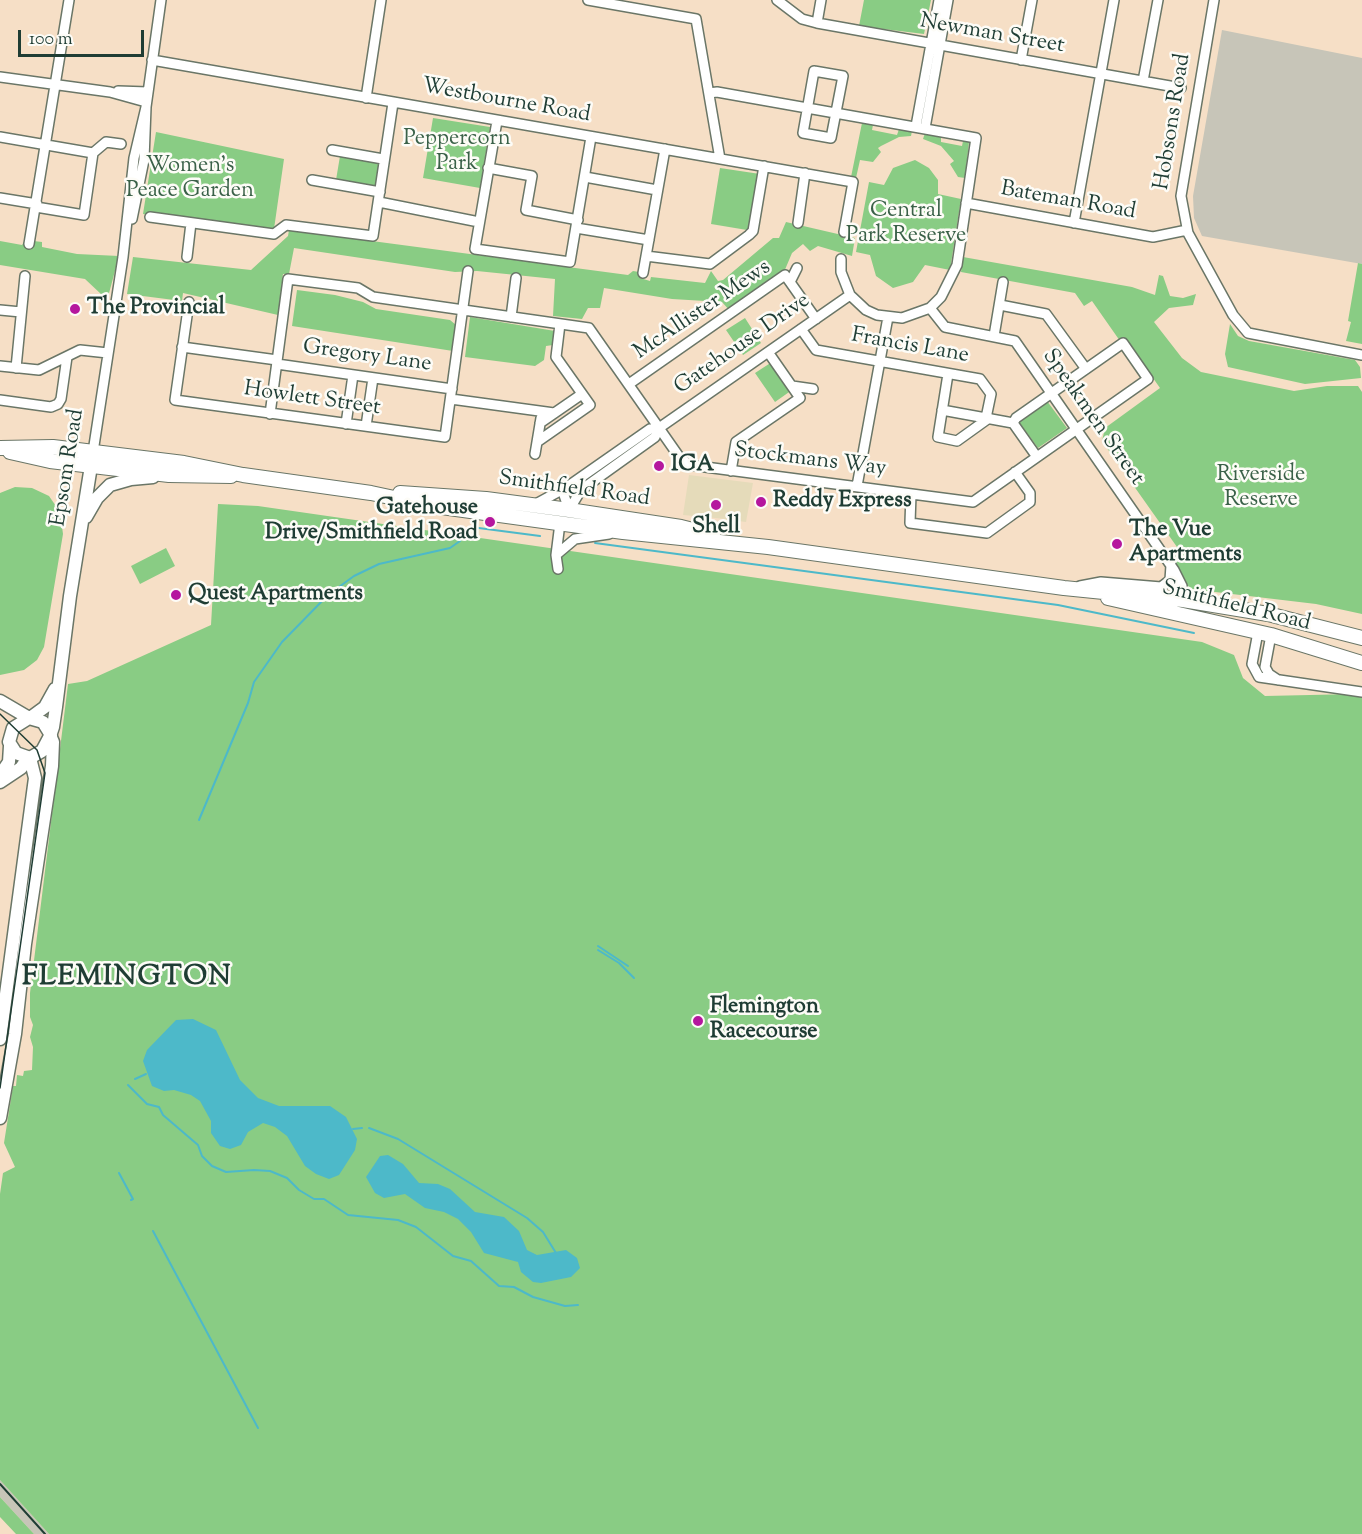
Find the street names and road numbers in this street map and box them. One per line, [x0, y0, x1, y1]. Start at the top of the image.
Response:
street label: Newman Street [918, 9, 1066, 61]
street label: Hobsons Road [1150, 52, 1198, 192]
street label: Westbourne Road [420, 74, 592, 130]
street label: Bateman Road [998, 177, 1138, 227]
street label: McAllister Mews [630, 255, 776, 367]
street label: Gatehouse Drive [670, 288, 816, 402]
street label: Francis Lane [849, 324, 971, 370]
street label: Gregory Lane [301, 335, 433, 379]
street label: Speakmen Street [1035, 345, 1149, 491]
street label: Howlett Street [242, 377, 382, 423]
street label: Epsom Road [47, 407, 91, 529]
street label: Stockmans Way [732, 439, 888, 483]
street label: Smithfield Road [497, 466, 651, 514]
street label: Smithfield Road [1159, 576, 1313, 638]

